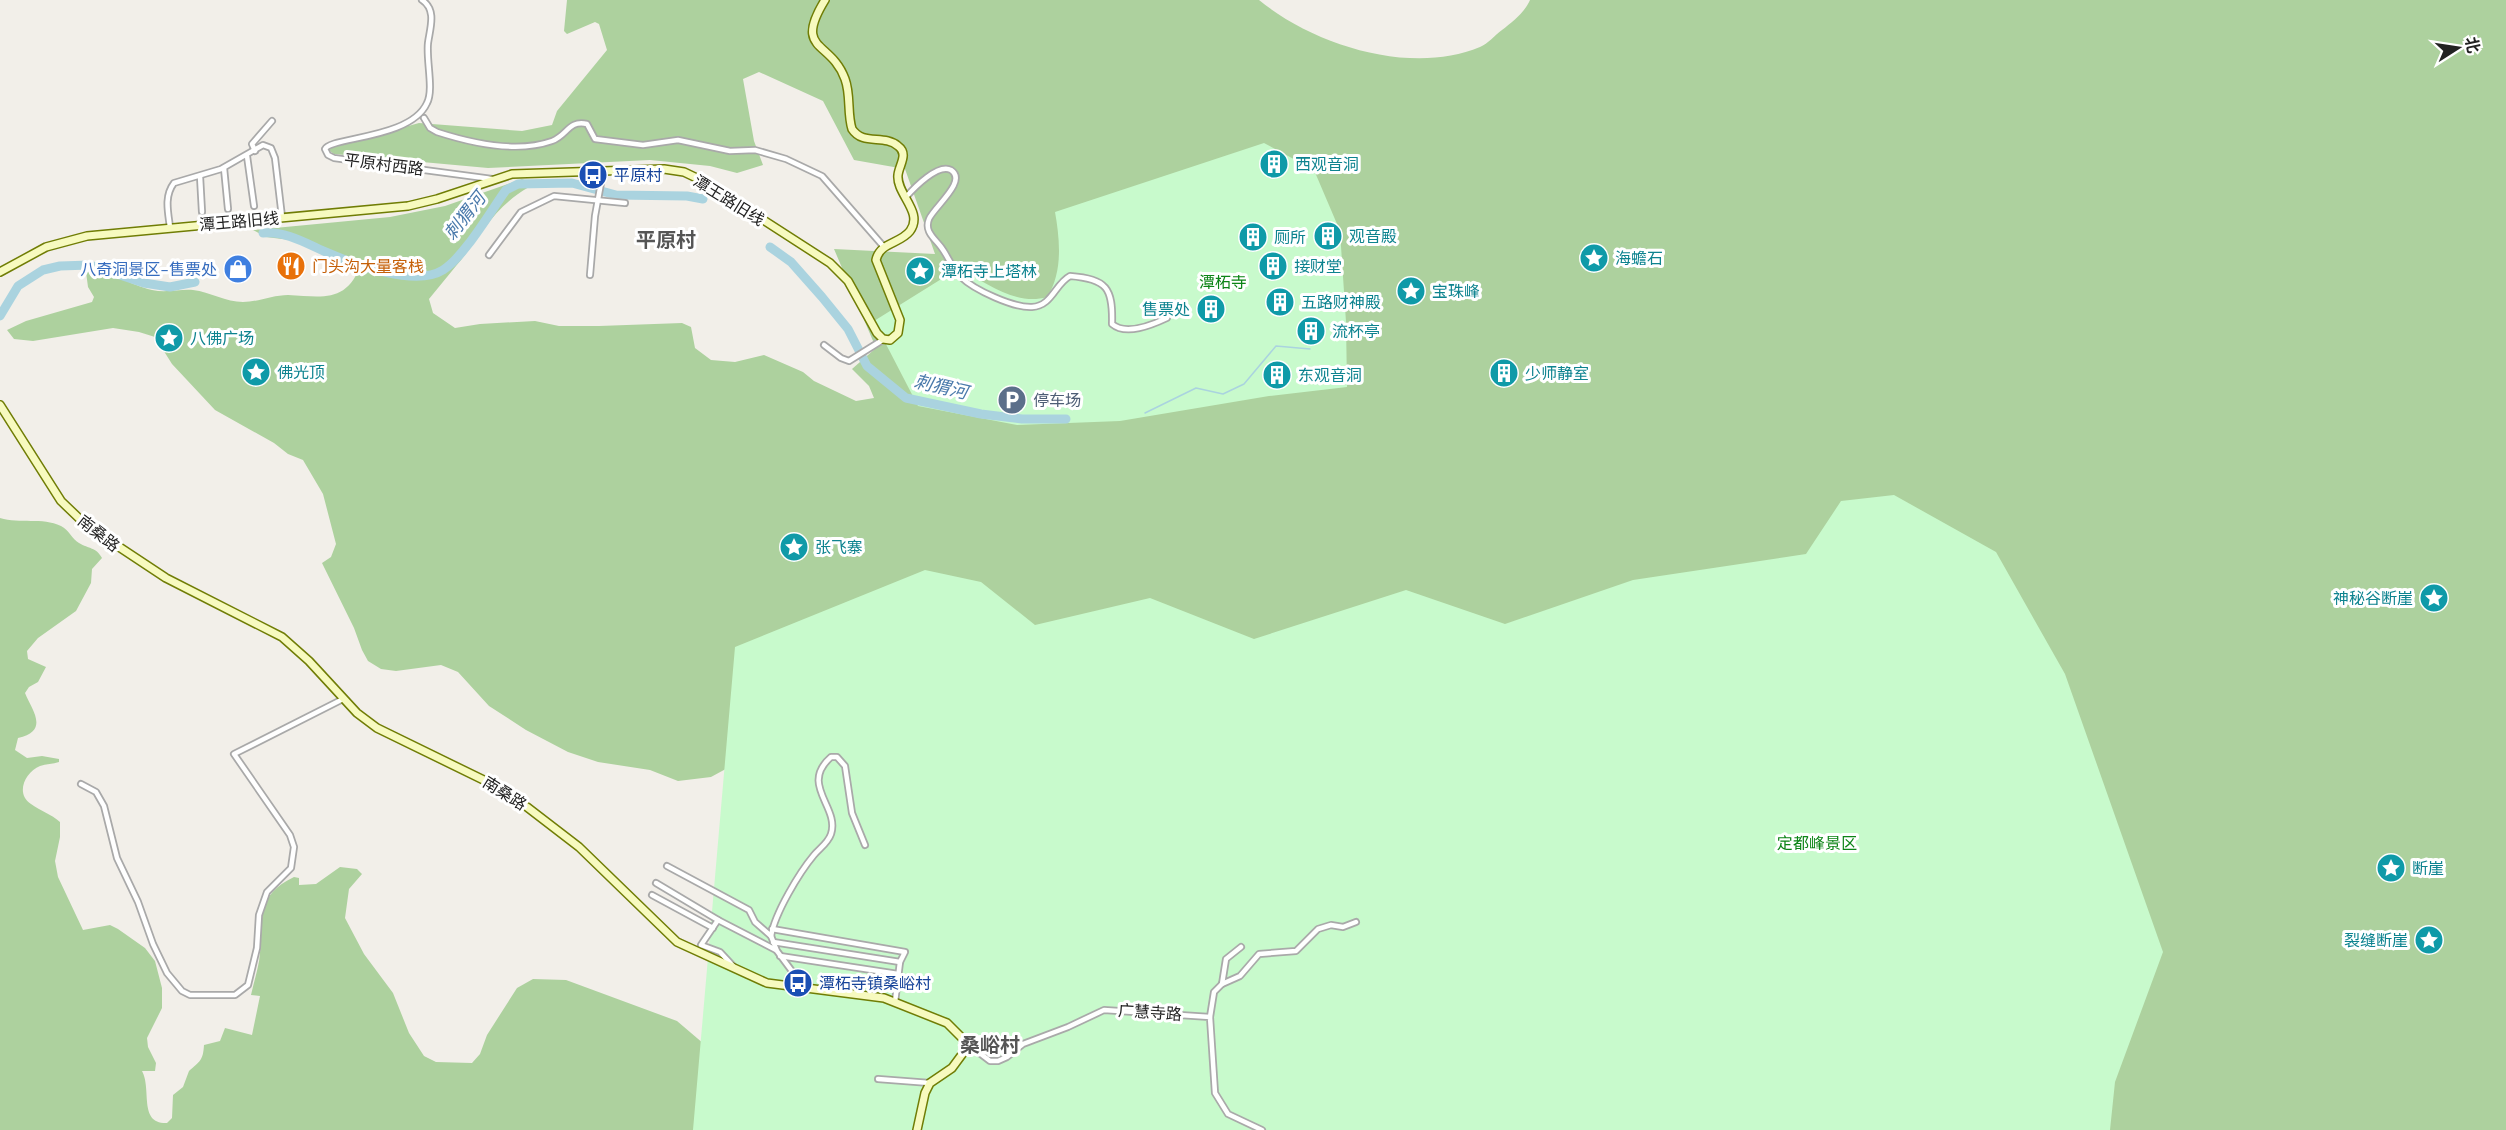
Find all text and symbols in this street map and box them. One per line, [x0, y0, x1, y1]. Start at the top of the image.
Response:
north arrow [2428, 18, 2488, 78]
text: 北 [2460, 35, 2484, 55]
building icon: 西观音洞 [1258, 148, 1290, 180]
street label: 平原村西路 [343, 149, 425, 180]
place label: 西观音洞 [1295, 154, 1359, 175]
bus stop icon: 平原村 [577, 159, 609, 191]
place label: 平原村 [614, 165, 662, 186]
street label: 潭王路旧线 [689, 170, 768, 231]
water label: 刺猬河 [439, 185, 493, 245]
street label: 潭王路旧线 [198, 208, 280, 235]
building icon: 观音殿 [1312, 220, 1344, 252]
building icon: 厕所 [1237, 221, 1269, 253]
place label: 观音殿 [1349, 226, 1397, 247]
district label: 平原村 [636, 227, 696, 253]
place label: 厕所 [1274, 227, 1306, 248]
place icon: 海蟾石 [1578, 242, 1610, 274]
place label: 海蟾石 [1615, 248, 1663, 269]
restaurant icon: 门头沟大量客栈 [275, 250, 307, 282]
building icon: 接财堂 [1257, 250, 1289, 282]
shop icon: 八奇洞景区-售票处 [222, 253, 254, 285]
place icon: 潭柘寺上塔林 [904, 255, 936, 287]
place label: 门头沟大量客栈 [312, 256, 424, 277]
place label: 接财堂 [1294, 256, 1342, 277]
place label: 八奇洞景区-售票处 [80, 259, 217, 280]
place label: 潭柘寺上塔林 [941, 261, 1037, 282]
park label: 潭柘寺 [1199, 272, 1247, 293]
place icon: 宝珠峰 [1395, 275, 1427, 307]
place label: 宝珠峰 [1432, 281, 1480, 302]
building icon: 五路财神殿 [1264, 286, 1296, 318]
place label: 五路财神殿 [1301, 292, 1381, 313]
building icon: 售票处 [1195, 293, 1227, 325]
place label: 售票处 [1142, 299, 1190, 320]
building icon: 流杯亭 [1295, 315, 1327, 347]
place label: 流杯亭 [1332, 321, 1380, 342]
place icon: 八佛广场 [153, 322, 185, 354]
place label: 八佛广场 [190, 328, 254, 349]
place icon: 佛光顶 [240, 356, 272, 388]
building icon: 少师静室 [1488, 357, 1520, 389]
building icon: 东观音洞 [1261, 359, 1293, 391]
place label: 佛光顶 [277, 362, 325, 383]
place label: 少师静室 [1525, 363, 1589, 384]
place label: 东观音洞 [1298, 365, 1362, 386]
water label: 刺猬河 [912, 369, 973, 405]
parking icon: 停车场 [996, 384, 1028, 416]
place label: 停车场 [1033, 390, 1081, 411]
street label: 南桑路 [73, 510, 124, 556]
place icon: 张飞寨 [778, 531, 810, 563]
place label: 张飞寨 [815, 537, 863, 558]
place icon: 神秘谷断崖 [2418, 582, 2450, 614]
place label: 神秘谷断崖 [2333, 588, 2413, 609]
street label: 南桑路 [479, 772, 531, 815]
park label: 定都峰景区 [1777, 833, 1857, 854]
place icon: 断崖 [2375, 852, 2407, 884]
place label: 断崖 [2412, 858, 2444, 879]
place icon: 裂缝断崖 [2413, 924, 2445, 956]
place label: 裂缝断崖 [2344, 930, 2408, 951]
bus stop icon: 潭柘寺镇桑峪村 [782, 967, 814, 999]
place label: 潭柘寺镇桑峪村 [819, 973, 931, 994]
street label: 广慧寺路 [1117, 1000, 1183, 1025]
district label: 桑峪村 [960, 1032, 1020, 1058]

